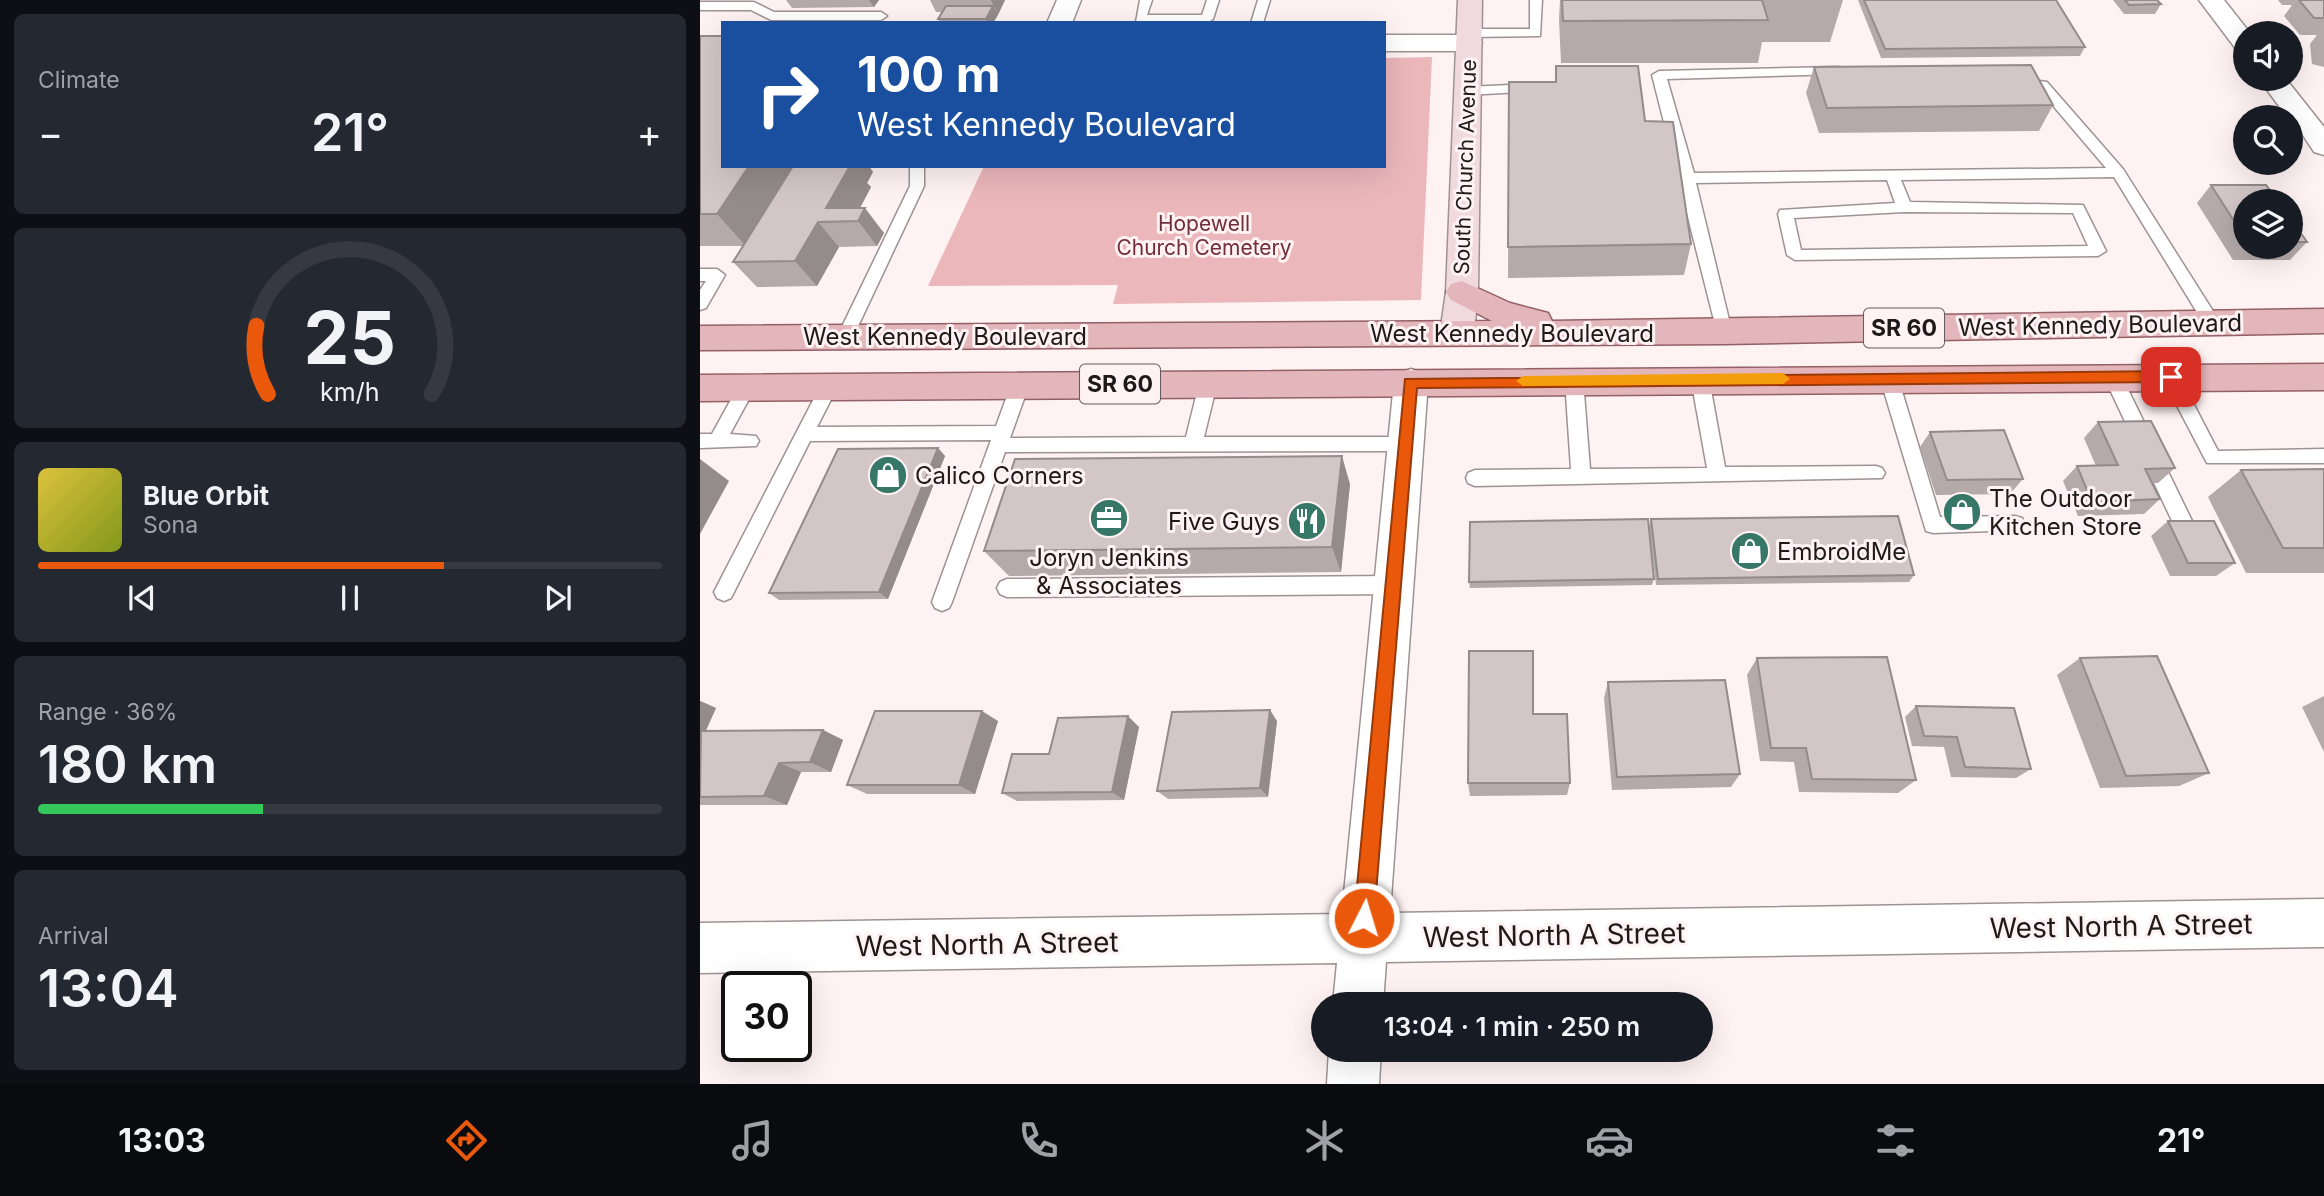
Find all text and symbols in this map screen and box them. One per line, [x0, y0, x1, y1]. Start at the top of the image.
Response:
map controls [2233, 21, 2303, 259]
button: sound [2233, 21, 2303, 91]
text: 100 m [857, 45, 1001, 104]
icon: right [742, 49, 833, 140]
street label: South Church Avenue [1449, 59, 1481, 275]
text: Climate [38, 66, 120, 94]
text: 21° [311, 101, 389, 164]
text: West Kennedy Boulevard [857, 105, 1236, 144]
button: search [2233, 105, 2303, 175]
text: − [38, 110, 63, 156]
text: + [637, 110, 662, 156]
button: layers [2233, 189, 2303, 259]
park label: Hopewell Church Cemetery [1116, 211, 1292, 260]
text: 25 [304, 293, 396, 382]
road number: SR 60 [1864, 308, 1944, 348]
street label: West Kennedy Boulevard [1958, 308, 2242, 342]
street label: West Kennedy Boulevard [1370, 319, 1654, 348]
street label: West Kennedy Boulevard [803, 322, 1087, 351]
pin [2141, 347, 2201, 407]
icon: arrive [2152, 358, 2190, 396]
road number: SR 60 [1080, 364, 1160, 404]
text: km/h [320, 377, 380, 407]
shop icon: Calico Corners [867, 454, 909, 496]
place label: Calico Corners [915, 461, 1084, 490]
text: Blue Orbit [143, 480, 269, 511]
place label: The Outdoor Kitchen Store [1989, 484, 2142, 541]
shop icon: The Outdoor Kitchen Store [1941, 491, 1983, 533]
office icon: Joryn Jenkins & Associates [1088, 497, 1130, 539]
restaurant icon: Five Guys [1286, 500, 1328, 542]
place label: Five Guys [1168, 507, 1280, 536]
text: Sona [143, 511, 198, 539]
shop icon: EmbroidMe [1729, 530, 1771, 572]
place label: EmbroidMe [1777, 537, 1906, 566]
place label: Joryn Jenkins & Associates [1029, 543, 1189, 600]
icon: previous [123, 579, 161, 617]
icon: pause [331, 579, 369, 617]
icon: next [539, 579, 577, 617]
text: Range · 36% [38, 698, 177, 726]
text: 180 km [38, 733, 217, 796]
position arrow [1327, 881, 1401, 955]
street label: West North A Street [1989, 907, 2253, 945]
street label: West North A Street [1422, 916, 1686, 954]
text: Arrival [38, 922, 109, 950]
street label: West North A Street [855, 925, 1119, 963]
text: 13:04 [38, 957, 179, 1020]
speed limit sign: 30 [721, 971, 812, 1062]
text: 13:04 · 1 min · 250 m [1384, 1011, 1640, 1042]
icon: directions [442, 1116, 491, 1165]
icon: music [728, 1116, 777, 1165]
icon: phone [1014, 1116, 1063, 1165]
icon: climate [1300, 1116, 1349, 1165]
icon: car [1585, 1116, 1634, 1165]
icon: filters [1871, 1116, 1920, 1165]
text: 13:03 [118, 1121, 206, 1160]
text: 21° [2157, 1121, 2206, 1160]

